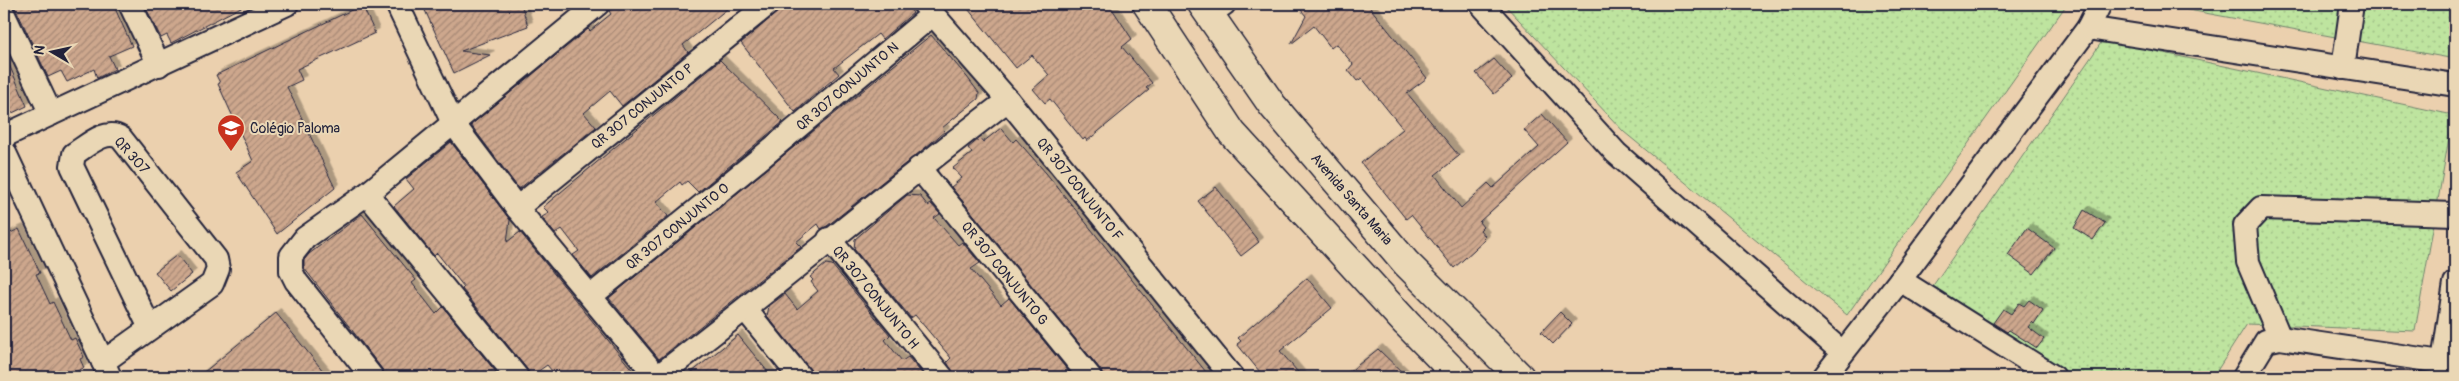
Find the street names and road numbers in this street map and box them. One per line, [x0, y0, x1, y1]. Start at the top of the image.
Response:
street label: QR 307 CONJUNTO N [793, 39, 902, 134]
street label: QR 307 CONJUNTO P [588, 60, 697, 153]
street label: QR 307 [110, 133, 153, 178]
street label: QR 307 CONJUNTO F [1033, 134, 1126, 244]
street label: Avenida Santa Maria [1307, 150, 1396, 249]
street label: QR 307 CONJUNTO O [622, 179, 732, 273]
street label: QR 307 CONJUNTO G [958, 218, 1052, 329]
street label: QR 307 CONJUNTO H [829, 242, 923, 352]

